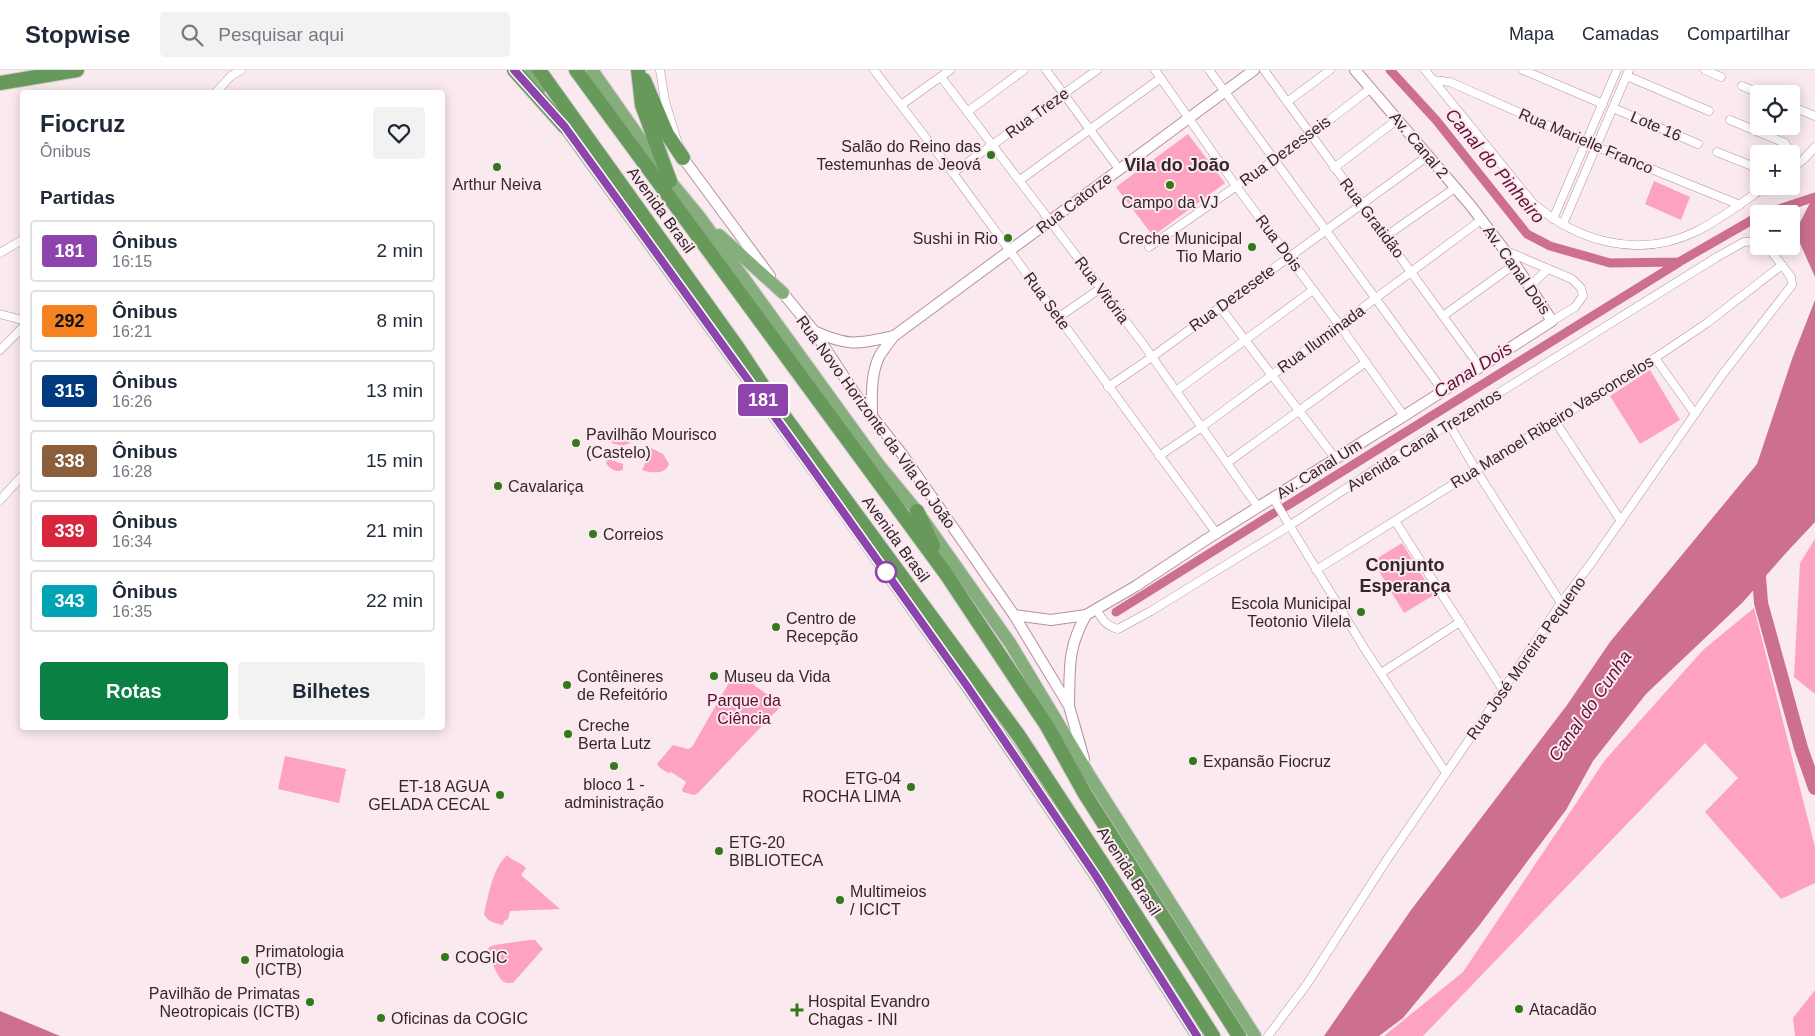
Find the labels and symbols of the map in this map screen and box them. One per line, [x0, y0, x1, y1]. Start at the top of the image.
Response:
street label: Rua Treze [1002, 84, 1072, 142]
water label: Canal do Pinheiro [1441, 105, 1549, 227]
street label: Rua Marielle Franco [1516, 105, 1656, 177]
street label: Av. Canal 2 [1386, 108, 1452, 182]
street label: Lote 16 [1628, 108, 1684, 144]
street label: Rua Dezesseis [1236, 112, 1334, 190]
place label: Salão do Reino das Testemunhas de Jeová [816, 138, 981, 173]
marker: Salão do Reino das Testemunhas de Jeová [985, 149, 997, 161]
district label: Vila do João [1124, 155, 1230, 175]
marker: Arthur Neiva [491, 161, 503, 173]
street label: Avenida Brasil [624, 164, 698, 256]
street label: Rua Catorze [1033, 169, 1115, 237]
street label: Rua Gratidão [1337, 175, 1407, 261]
place label: Arthur Neiva [453, 176, 542, 193]
marker: Campo da VJ [1164, 179, 1176, 191]
place label: Campo da VJ [1122, 194, 1218, 211]
street label: Rua Dois [1252, 212, 1306, 274]
street label: Av. Canal Dois [1480, 222, 1554, 318]
place label: Sushi in Rio [913, 230, 998, 247]
place label: Creche Municipal Tio Mario [1118, 230, 1242, 265]
marker: Sushi in Rio [1002, 232, 1014, 244]
marker: Creche Municipal Tio Mario [1246, 241, 1258, 253]
street label: Rua Vitória [1071, 253, 1133, 327]
street label: Rua Dezesete [1186, 261, 1278, 335]
street label: Rua Sete [1021, 269, 1074, 333]
street label: Rua Iluminada [1274, 302, 1368, 376]
street label: Rua Novo Horizonte da Vila do João [793, 312, 959, 532]
water label: Canal Dois [1430, 338, 1516, 402]
street label: Rua Manoel Ribeiro Vasconcelos [1448, 352, 1656, 492]
line badge: 181 [734, 384, 792, 416]
street label: Avenida Canal Trezentos [1344, 386, 1504, 494]
place label: Pavilhão Mourisco (Castelo) [586, 426, 717, 461]
street label: Av. Canal Um [1273, 436, 1365, 502]
marker: Pavilhão Mourisco (Castelo) [570, 437, 582, 449]
place label: Cavalariça [508, 478, 584, 495]
marker: Cavalariça [492, 480, 504, 492]
street label: Avenida Brasil [859, 493, 933, 585]
place label: Correios [603, 526, 663, 543]
marker: Correios [587, 528, 599, 540]
district label: Conjunto Esperança [1359, 555, 1452, 596]
unlabelled marker [875, 561, 897, 583]
street label: Rua José Moreira Pequeno [1463, 573, 1589, 743]
place label: Escola Municipal Teotonio Vilela [1231, 595, 1351, 630]
marker: Escola Municipal Teotonio Vilela [1355, 606, 1367, 618]
place label: Centro de Recepção [786, 610, 858, 645]
marker: Centro de Recepção [770, 621, 782, 633]
water label: Canal do Cunha [1544, 647, 1636, 765]
place label: Contêineres de Refeitório [577, 668, 668, 703]
place label: Museu da Vida [724, 668, 831, 685]
marker: Museu da Vida [708, 670, 720, 682]
marker: Contêineres de Refeitório [561, 679, 573, 691]
park label: Parque da Ciência [707, 692, 781, 727]
place label: Creche Berta Lutz [578, 717, 651, 752]
marker: Creche Berta Lutz [562, 728, 574, 740]
place label: Expansão Fiocruz [1203, 753, 1331, 770]
marker: Expansão Fiocruz [1187, 755, 1199, 767]
marker: bloco 1 - administração [608, 760, 620, 772]
place label: ETG-04 ROCHA LIMA [802, 770, 901, 805]
place label: bloco 1 - administração [564, 776, 664, 811]
place label: ET-18 AGUA GELADA CECAL [368, 778, 490, 813]
marker: ETG-04 ROCHA LIMA [905, 781, 917, 793]
marker: ET-18 AGUA GELADA CECAL [494, 789, 506, 801]
street label: Avenida Brasil [1094, 824, 1164, 918]
place label: ETG-20 BIBLIOTECA [729, 834, 824, 869]
marker: ETG-20 BIBLIOTECA [713, 845, 725, 857]
place label: Multimeios / ICICT [850, 883, 926, 918]
marker: Multimeios / ICICT [834, 894, 846, 906]
place label: Primatologia (ICTB) [255, 943, 344, 978]
place label: COGIC [455, 949, 507, 966]
marker: COGIC [439, 951, 451, 963]
marker: Primatologia (ICTB) [239, 954, 251, 966]
place label: Pavilhão de Primatas Neotropicais (ICTB) [149, 985, 300, 1020]
place label: Hospital Evandro Chagas - INI [808, 993, 930, 1028]
marker: Pavilhão de Primatas Neotropicais (ICTB) [304, 996, 316, 1008]
place label: Atacadão [1529, 1001, 1597, 1018]
marker: Hospital Evandro Chagas - INI [790, 1003, 804, 1017]
marker: Atacadão [1513, 1003, 1525, 1015]
place label: Oficinas da COGIC [391, 1010, 528, 1027]
marker: Oficinas da COGIC [375, 1012, 387, 1024]

